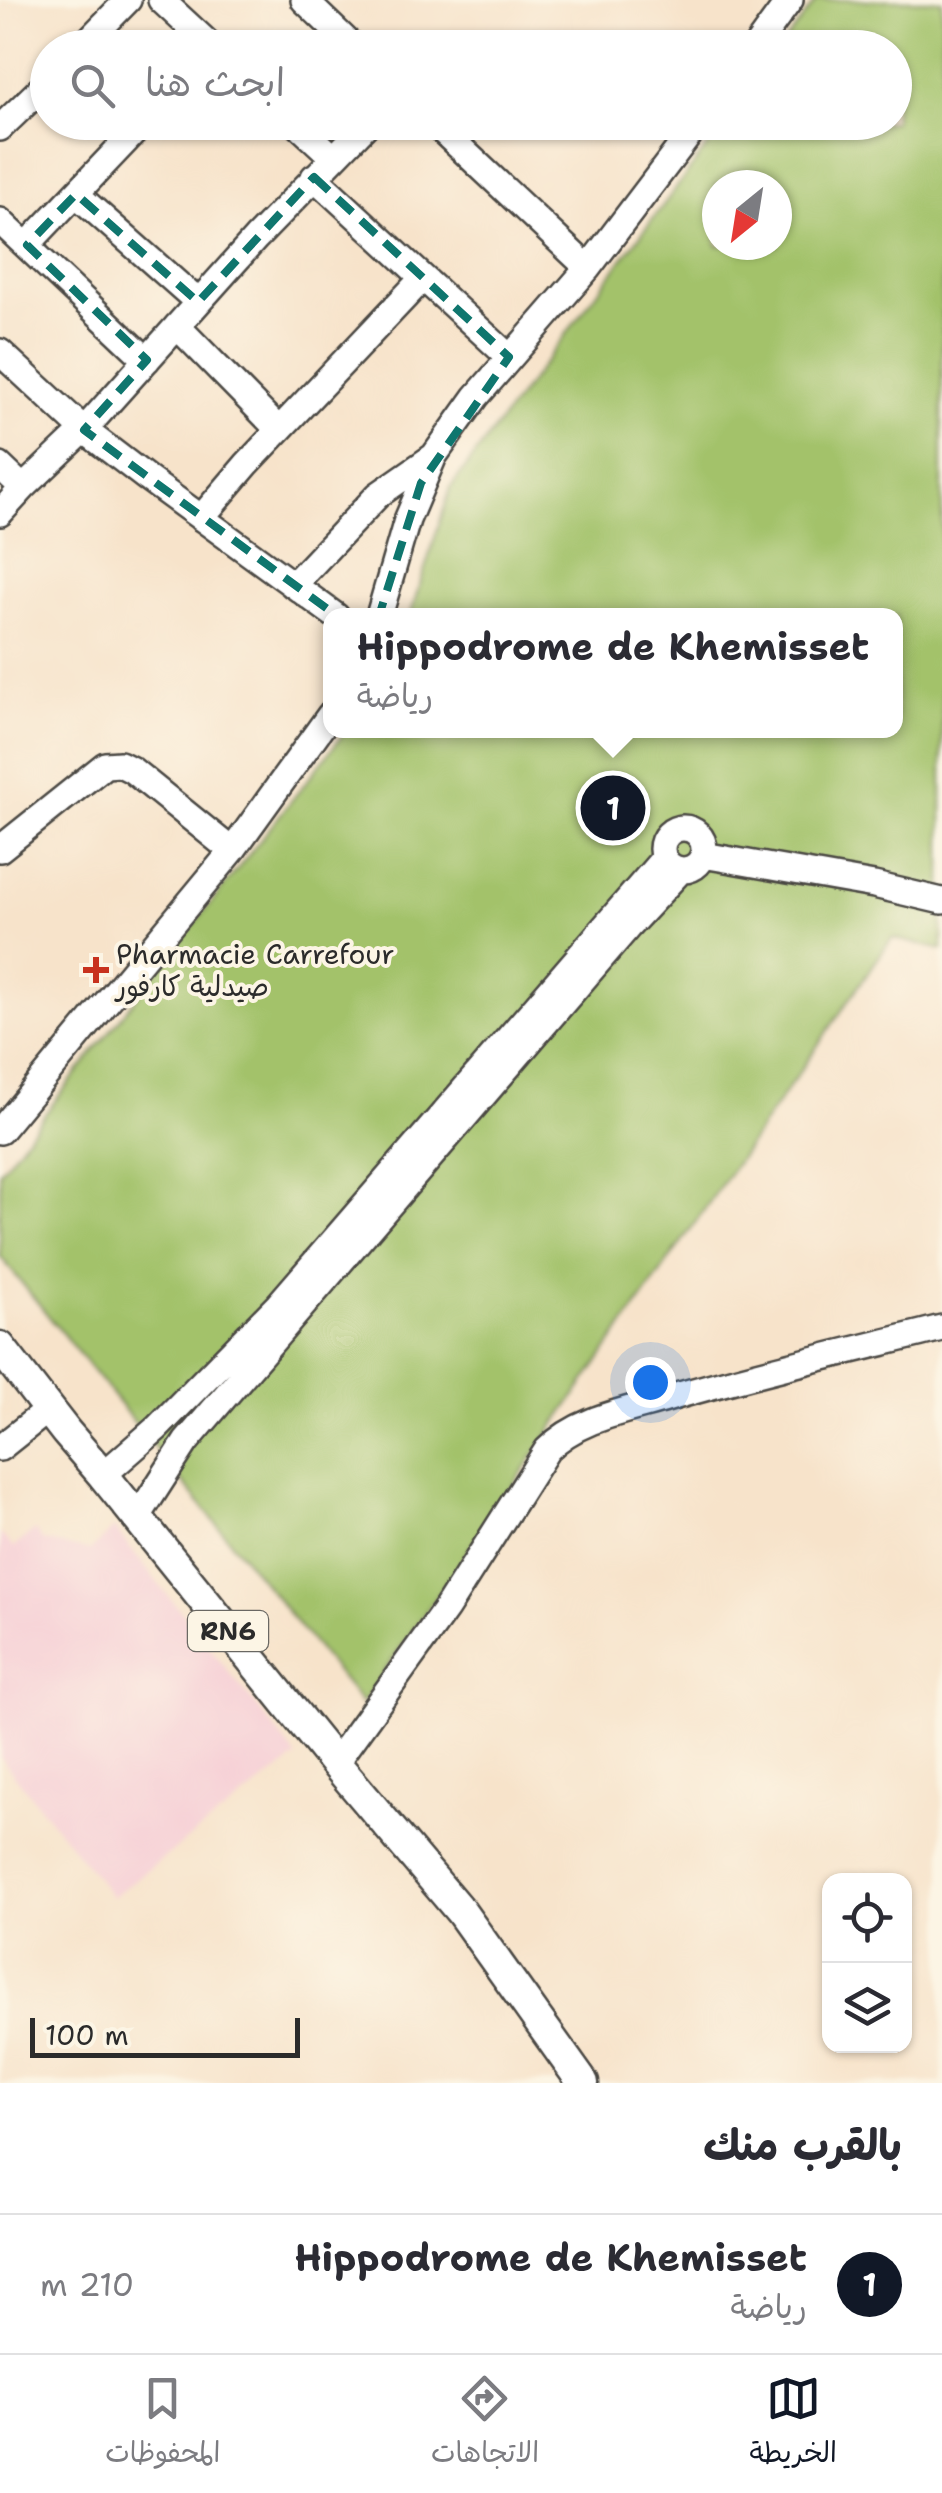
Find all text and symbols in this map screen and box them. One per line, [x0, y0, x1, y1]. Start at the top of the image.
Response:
search box [30, 30, 912, 140]
text: ابحث هنا [145, 57, 285, 108]
icon: search [65, 58, 120, 113]
north arrow [702, 170, 792, 260]
popup [323, 608, 903, 738]
text: Hippodrome de Khemisset [357, 621, 869, 672]
text: رياضة [357, 674, 433, 717]
pin: 1 [580, 770, 646, 846]
place label: Pharmacie Carrefour صيدلية كارفور [114, 935, 395, 1005]
marker: Pharmacie Carrefour صيدلية كارفور [85, 959, 107, 981]
your location [625, 1357, 676, 1408]
road number: RN6 [188, 1611, 268, 1651]
map controls [822, 1873, 912, 2053]
button: locate [822, 1873, 912, 1963]
button: layers [822, 1963, 912, 2053]
scale bar [30, 2013, 300, 2058]
text: 100 m [45, 2016, 129, 2054]
text: بالقرب منك [703, 2117, 902, 2173]
text: Hippodrome de Khemisset [294, 2232, 807, 2283]
text: 210 m [40, 2263, 134, 2306]
text: 1 [862, 2263, 877, 2306]
text: رياضة [730, 2285, 807, 2328]
tab: المحفوظات [105, 2371, 221, 2477]
tab: الاتجاهات [431, 2371, 539, 2477]
tab: الخريطة [749, 2371, 837, 2477]

